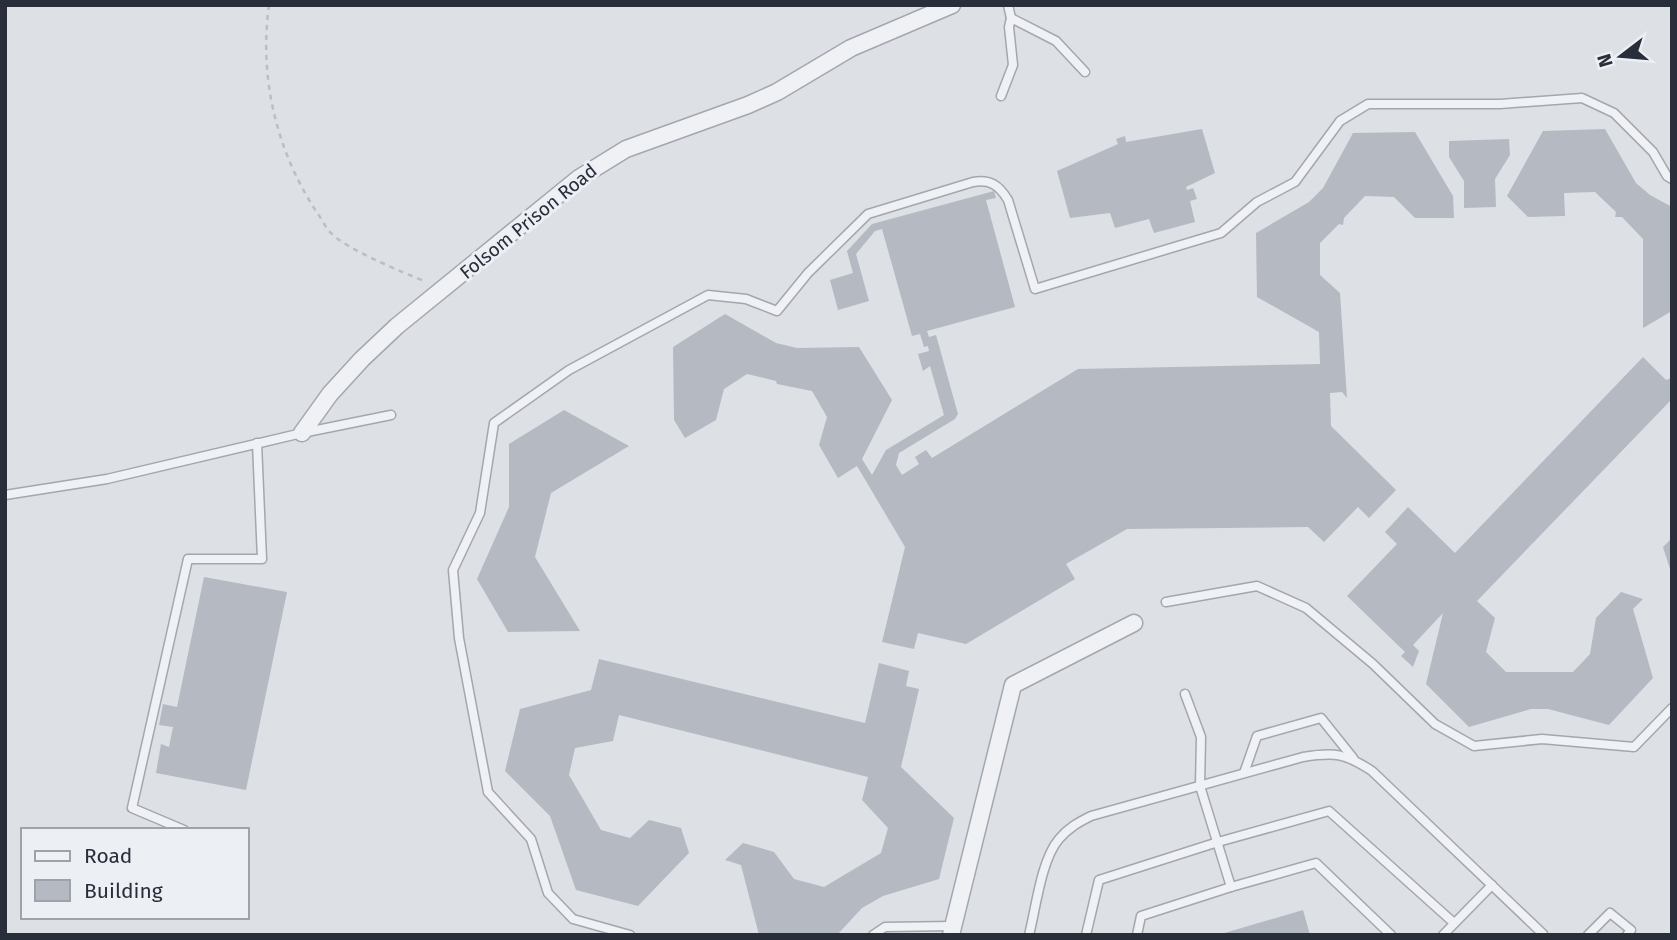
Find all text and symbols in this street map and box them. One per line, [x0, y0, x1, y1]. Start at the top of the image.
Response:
north arrow [1586, 21, 1656, 91]
text: N [1592, 51, 1618, 70]
street label: Folsom Prison Road [455, 159, 602, 284]
legend [21, 828, 248, 919]
text: Road [84, 843, 132, 869]
text: Building [84, 878, 163, 904]

